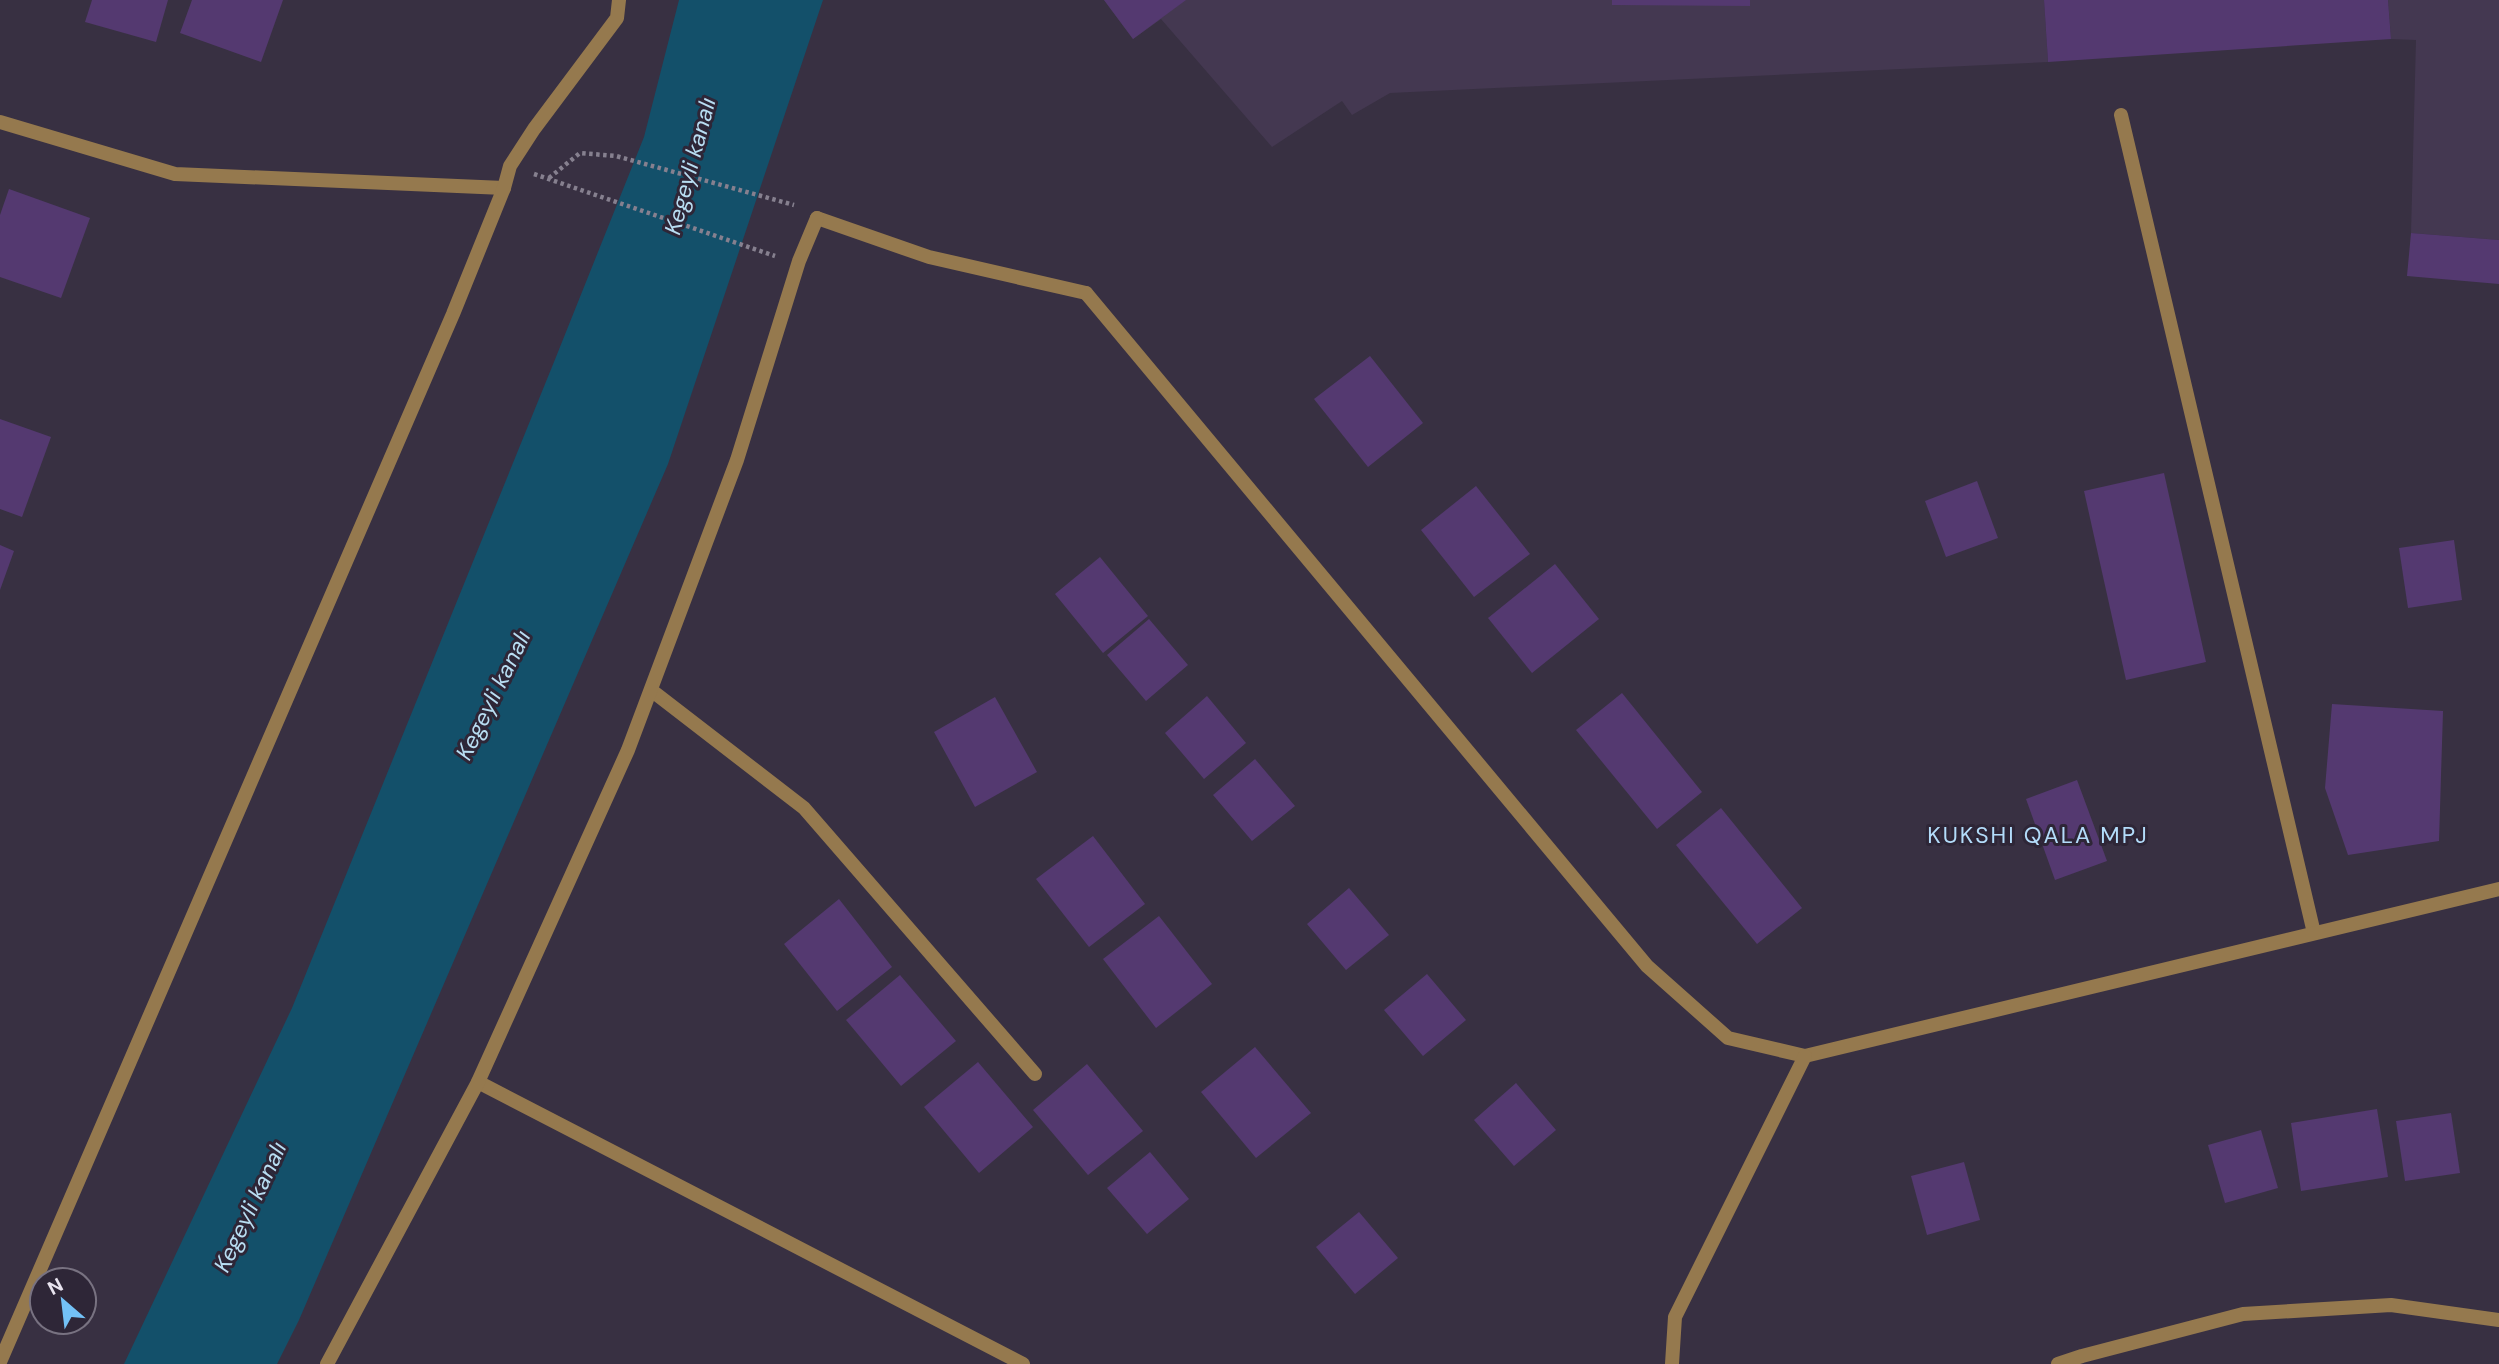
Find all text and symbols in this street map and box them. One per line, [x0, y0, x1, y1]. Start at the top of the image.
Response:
water label: Kegeyli kanalı [657, 94, 723, 238]
water label: Kegeyli kanalı [449, 625, 537, 765]
district label: KUKSHI QALA MPJ [1927, 820, 2149, 850]
water label: Kegeyli kanalı [207, 1137, 293, 1277]
north arrow [28, 1266, 98, 1336]
text: N [43, 1272, 67, 1301]

